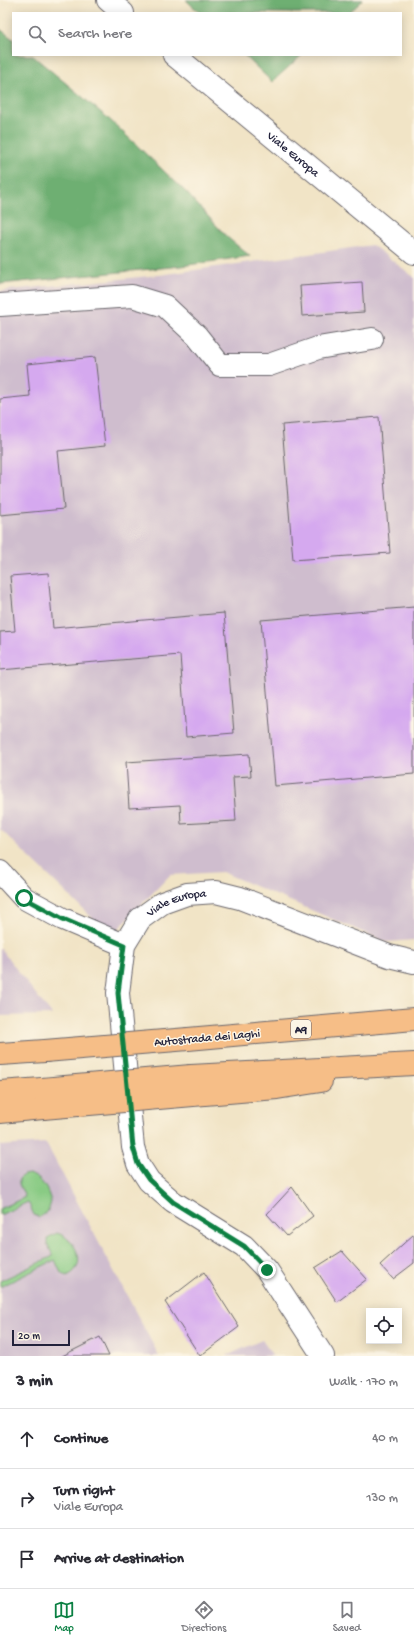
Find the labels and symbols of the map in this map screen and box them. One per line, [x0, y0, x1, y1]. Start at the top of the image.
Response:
street label: Viale Europa [262, 129, 322, 181]
street label: Viale Europa [144, 888, 207, 921]
route start [15, 889, 33, 907]
road number: A9 [291, 1020, 311, 1038]
street label: Autostrada dei Laghi [154, 1027, 261, 1051]
route end [258, 1261, 276, 1279]
scale bar [12, 1328, 70, 1347]

